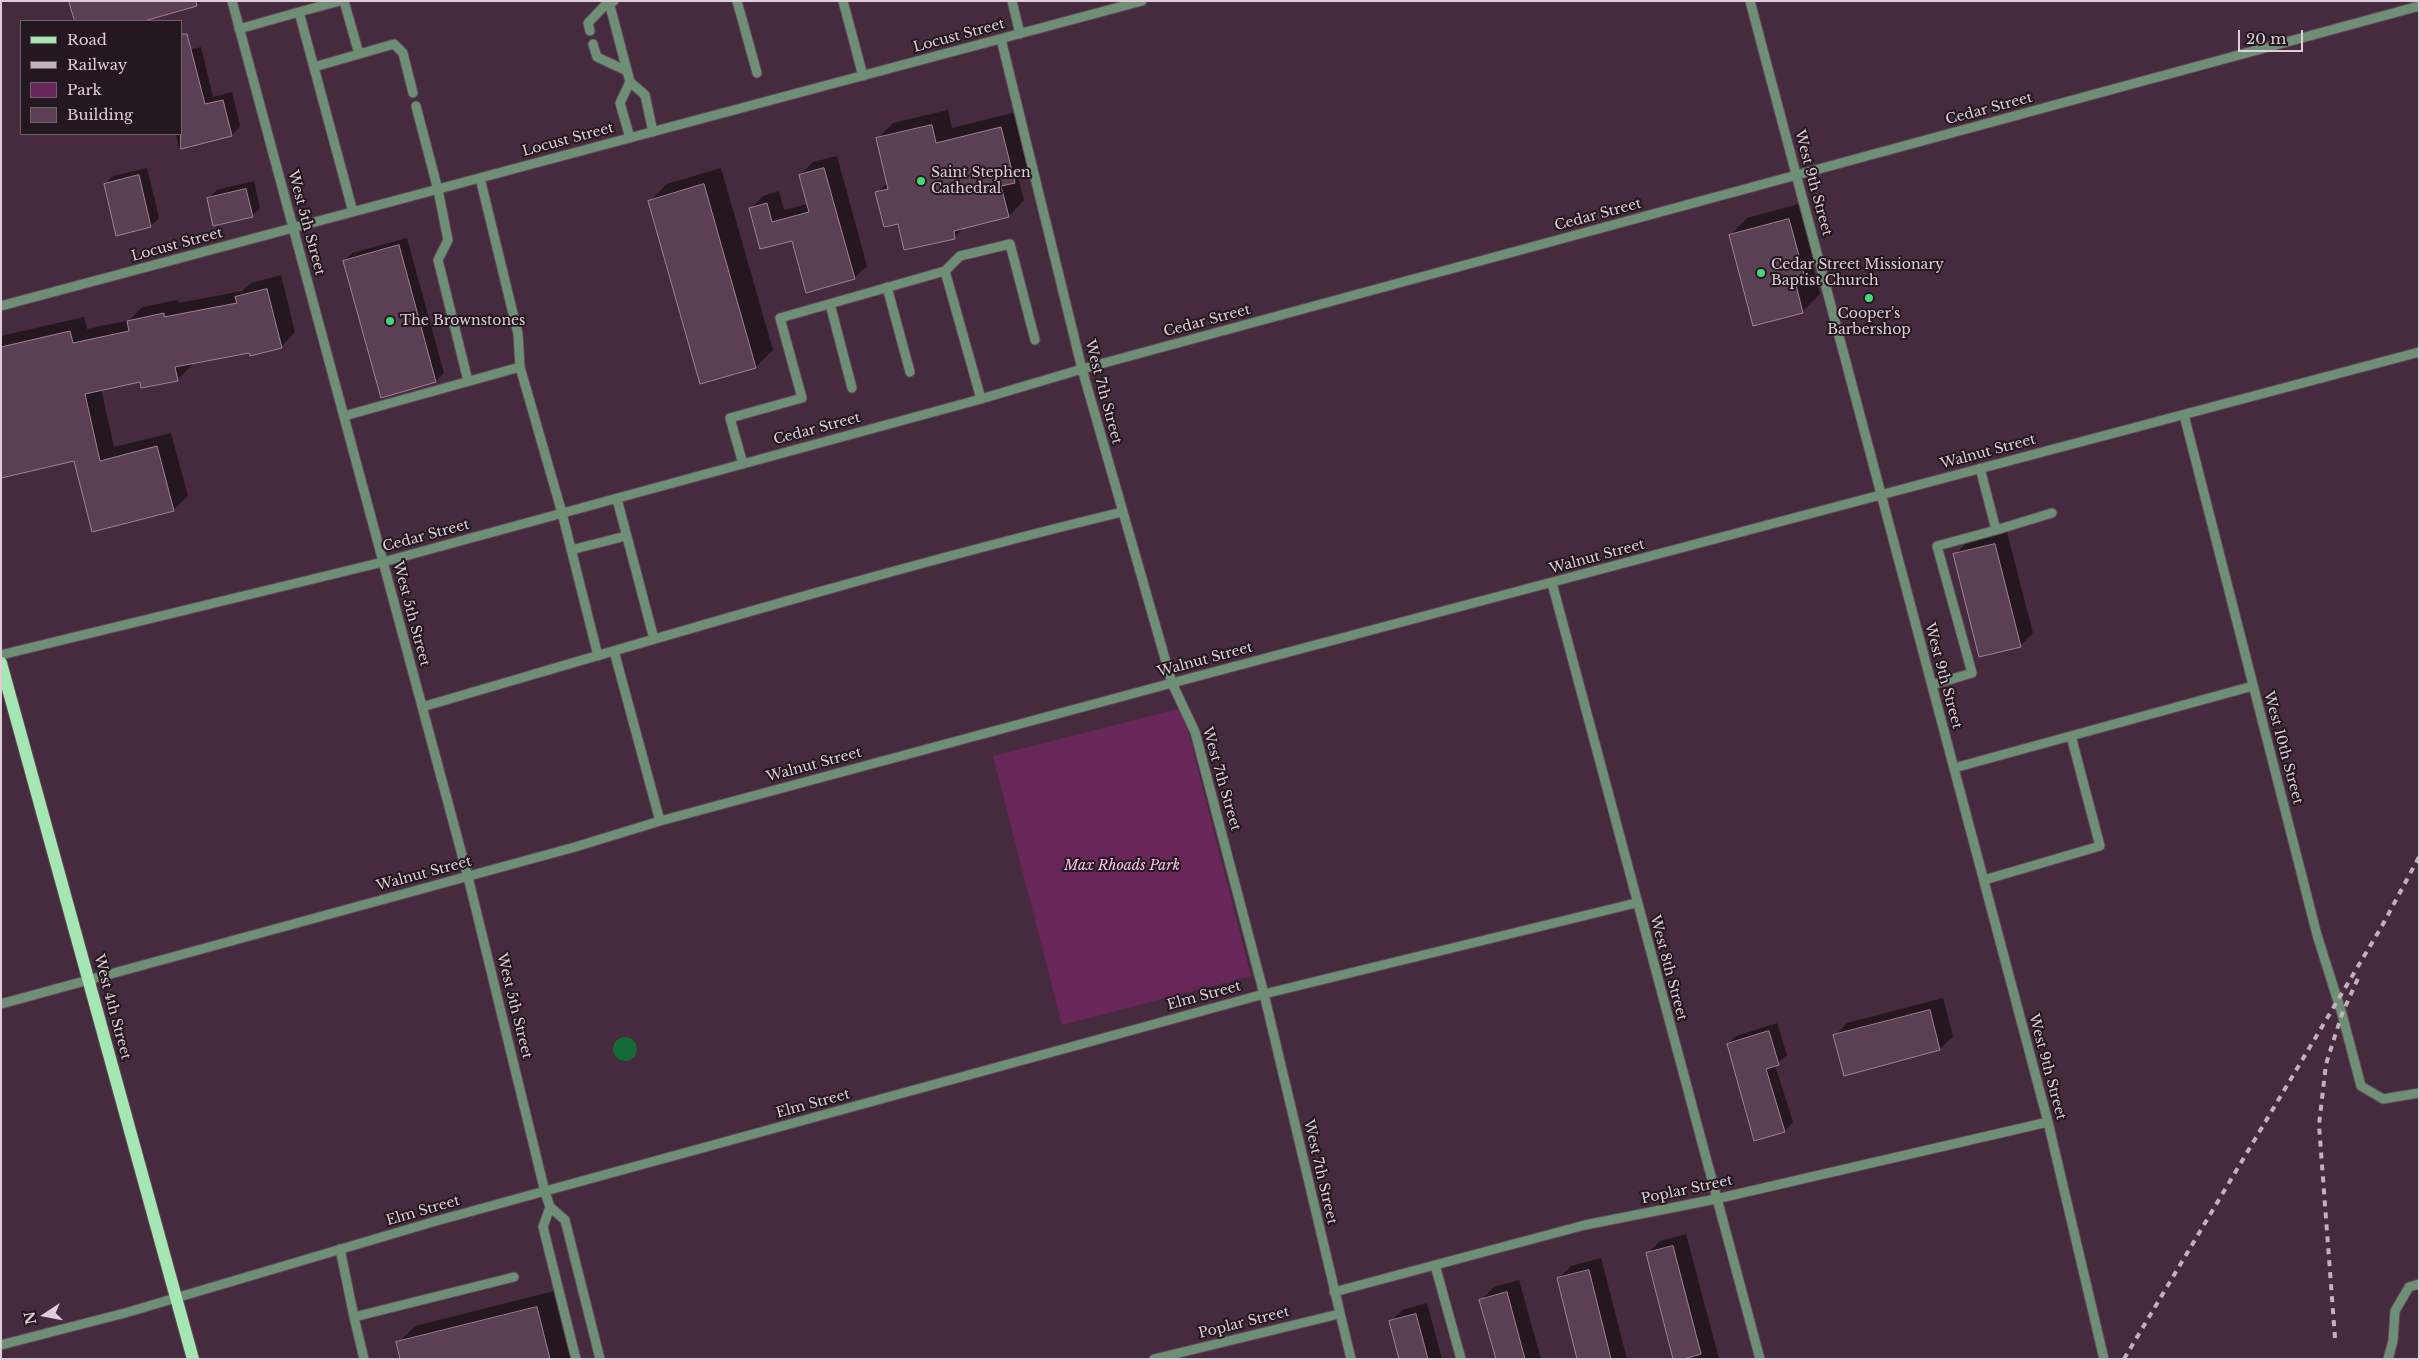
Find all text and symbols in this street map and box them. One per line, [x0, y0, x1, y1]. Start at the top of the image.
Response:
street label: Locust Street [911, 16, 1007, 56]
legend [20, 20, 182, 135]
scale bar [2240, 20, 2305, 52]
text: 20 m [2246, 29, 2286, 48]
text: Road [67, 30, 107, 49]
text: Railway [67, 55, 127, 74]
text: Park [67, 80, 102, 99]
street label: Cedar Street [1944, 89, 2034, 129]
text: Building [67, 105, 133, 124]
street label: Locust Street [520, 120, 616, 160]
street label: West 9th Street [1791, 128, 1835, 238]
place label: Saint Stephen Cathedral [931, 165, 1031, 198]
street label: West 5th Street [284, 169, 328, 277]
marker: Saint Stephen Cathedral [915, 175, 927, 187]
street label: Cedar Street [1553, 195, 1643, 235]
street label: Locust Street [129, 225, 225, 265]
place label: Cedar Street Missionary Baptist Church [1771, 257, 1944, 290]
marker: Cedar Street Missionary Baptist Church [1755, 267, 1767, 279]
marker: Cooper's Barbershop [1863, 292, 1875, 304]
street label: Cedar Street [1162, 301, 1252, 341]
place label: Cooper's Barbershop [1827, 306, 1911, 338]
place label: The Brownstones [400, 313, 525, 329]
marker: The Brownstones [384, 315, 396, 327]
street label: West 7th Street [1081, 338, 1125, 446]
street label: Cedar Street [772, 409, 862, 449]
street label: Walnut Street [1939, 431, 2037, 473]
street label: Cedar Street [381, 516, 471, 556]
street label: Walnut Street [1548, 536, 1646, 578]
street label: West 5th Street [389, 560, 433, 668]
street label: West 9th Street [1921, 621, 1965, 731]
street label: Walnut Street [1156, 639, 1254, 681]
street label: West 10th Street [2260, 690, 2306, 806]
street label: West 7th Street [1198, 725, 1244, 833]
street label: Walnut Street [765, 744, 863, 786]
street label: Walnut Street [375, 853, 473, 895]
park label: Max Rhoads Park [1064, 858, 1180, 874]
street label: West 8th Street [1646, 913, 1690, 1023]
street label: West 5th Street [493, 952, 535, 1060]
street label: West 4th Street [90, 953, 134, 1061]
street label: Elm Street [1165, 978, 1243, 1014]
street label: West 9th Street [2025, 1012, 2069, 1122]
street label: Elm Street [774, 1086, 852, 1122]
street label: West 7th Street [1300, 1118, 1340, 1226]
street label: Poplar Street [1640, 1172, 1734, 1208]
street label: Elm Street [384, 1192, 462, 1230]
north arrow [20, 1290, 70, 1340]
street label: Poplar Street [1197, 1304, 1291, 1342]
text: N [20, 1310, 40, 1326]

